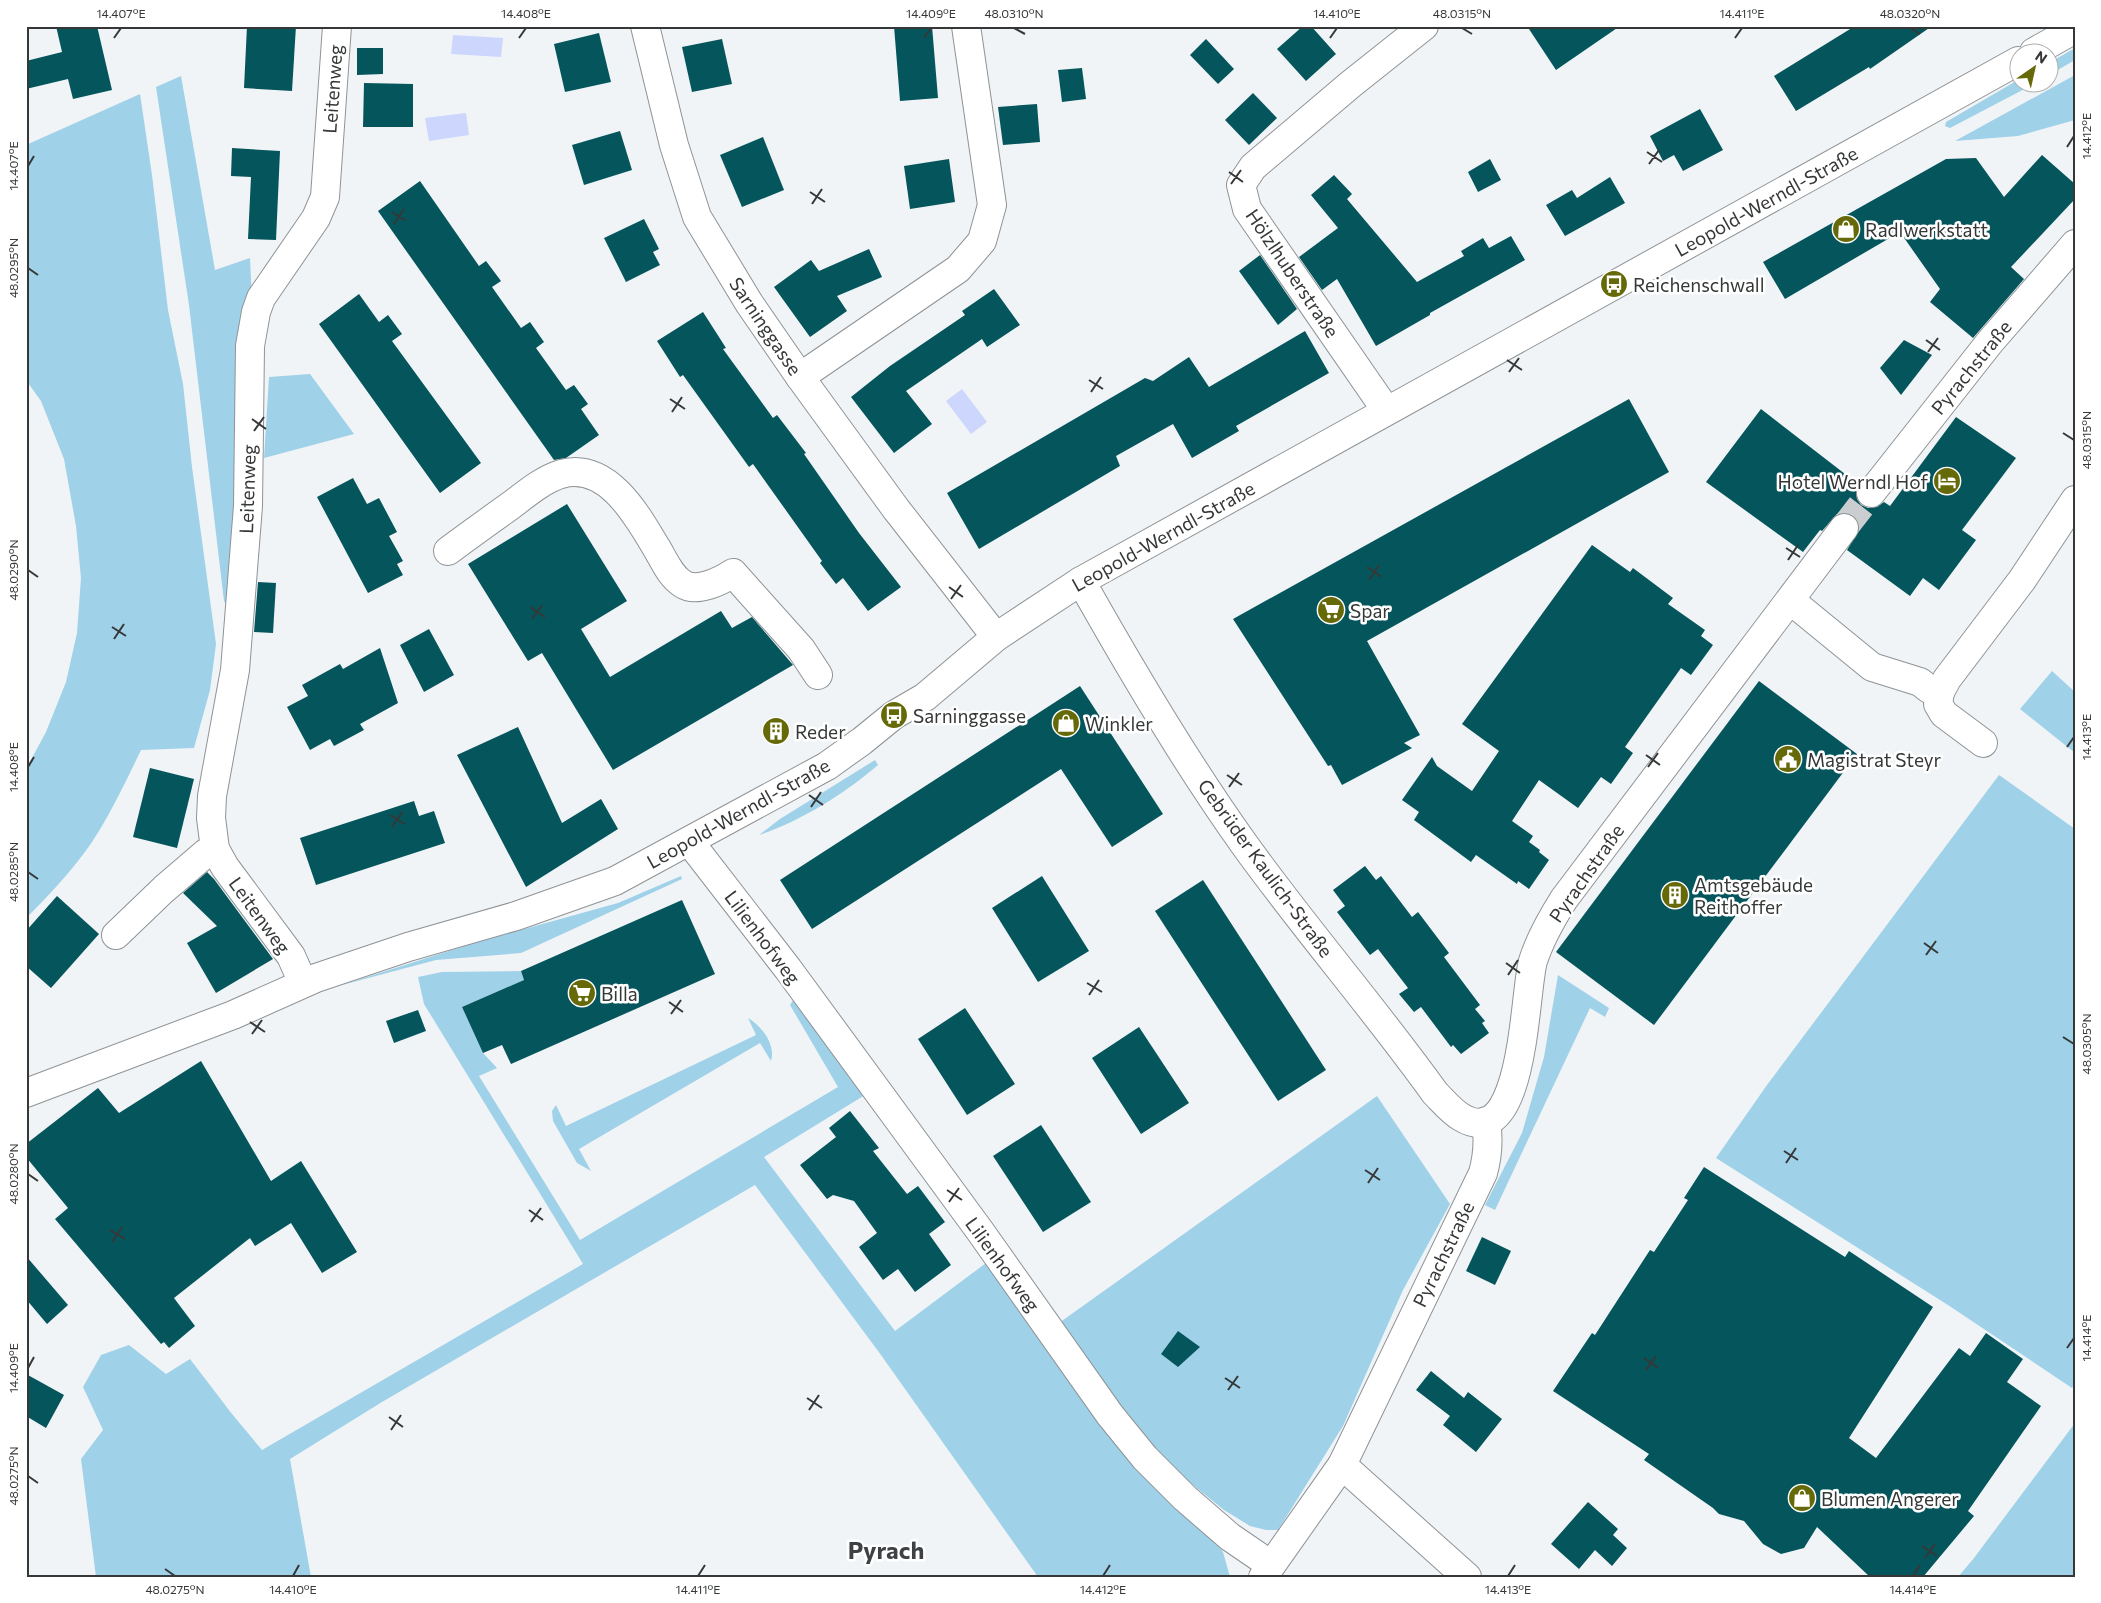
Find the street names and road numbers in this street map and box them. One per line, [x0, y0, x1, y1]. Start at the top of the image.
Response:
street label: Leitenweg [317, 44, 347, 134]
street label: Leopold-Werndl-Straße [1670, 141, 1862, 261]
street label: Hölzlhuberstraße [1242, 204, 1344, 342]
street label: Sarninggasse [725, 273, 807, 379]
street label: Pyrachstraße [1926, 315, 2016, 419]
street label: Leitenweg [234, 444, 260, 534]
street label: Leopold-Werndl-Straße [1067, 476, 1259, 596]
street label: Leopold-Werndl-Straße [642, 753, 834, 873]
street label: Gebrüder Kaulich-Straße [1194, 774, 1338, 962]
street label: Pyrachstraße [1544, 819, 1628, 927]
street label: Leitenweg [224, 872, 296, 958]
street label: Lilienhofweg [720, 886, 806, 988]
street label: Pyrachstraße [1408, 1197, 1478, 1311]
street label: Lilienhofweg [961, 1212, 1045, 1316]

